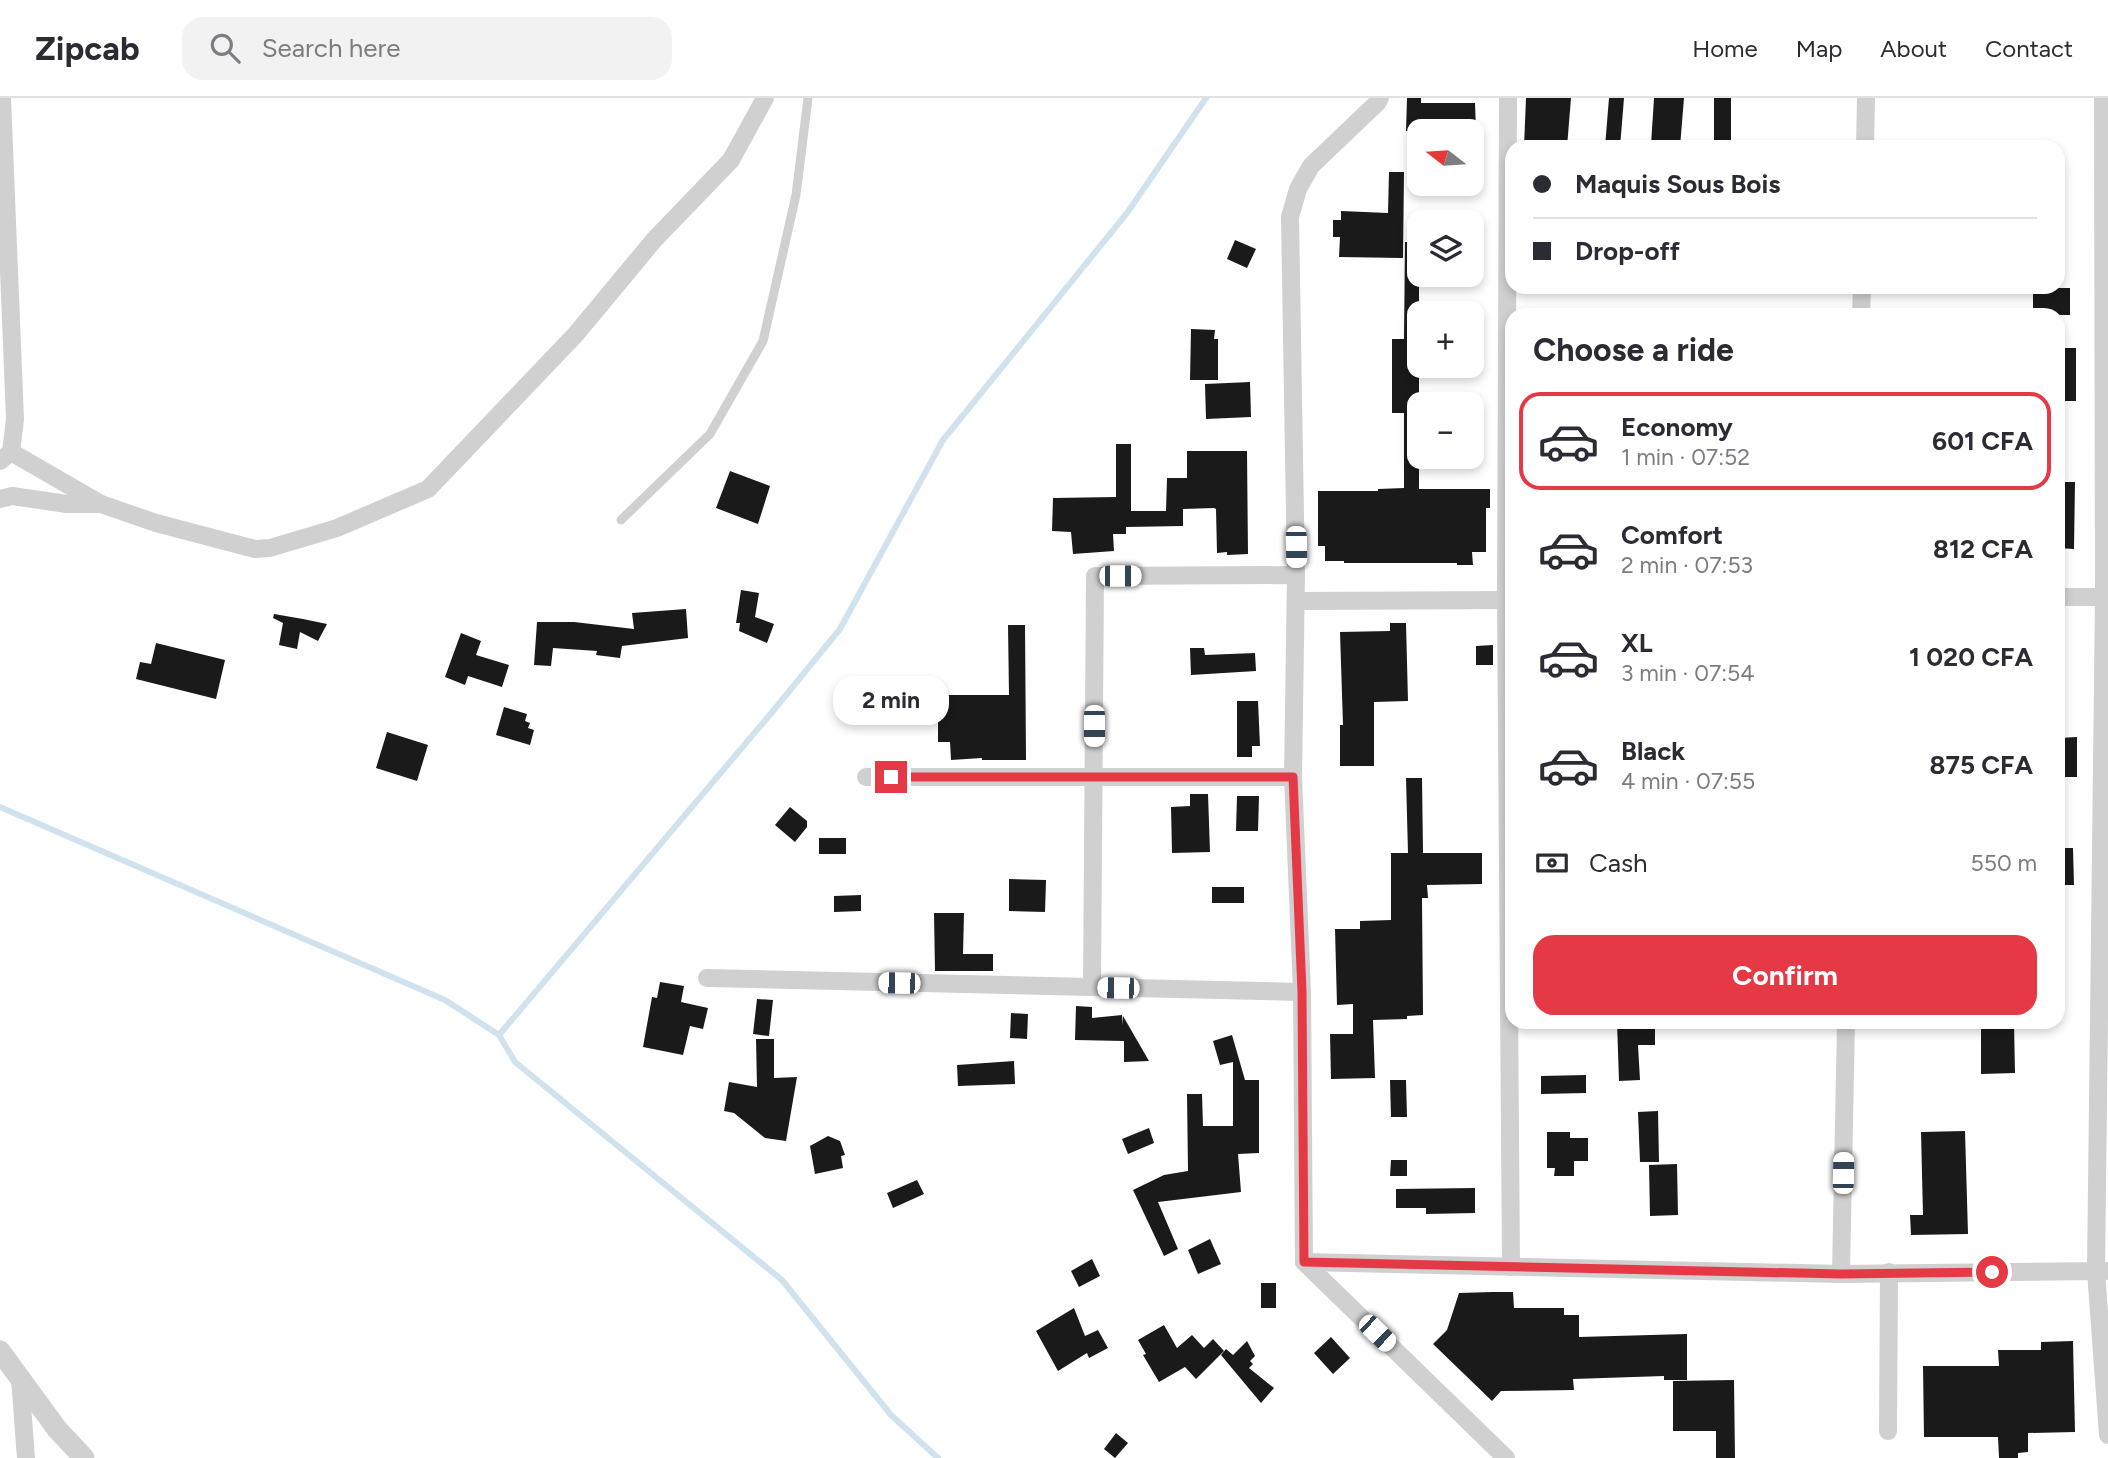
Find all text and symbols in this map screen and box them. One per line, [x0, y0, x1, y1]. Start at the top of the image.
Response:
search box [182, 17, 672, 80]
text: Zipcab [35, 29, 140, 68]
icon: search [206, 29, 244, 67]
text: Search here [262, 32, 401, 64]
text: Home [1692, 34, 1758, 63]
text: Map [1796, 34, 1842, 63]
text: About [1880, 34, 1947, 63]
text: Contact [1985, 34, 2073, 63]
north arrow [1407, 119, 1484, 196]
map controls [1407, 119, 1484, 469]
text: Maquis Sous Bois [1575, 168, 1780, 200]
button: layers [1407, 210, 1484, 287]
text: Drop-off [1575, 235, 1680, 267]
button: + [1407, 301, 1484, 378]
text: Choose a ride [1533, 331, 1734, 369]
button: − [1407, 392, 1484, 469]
icon: car [1537, 410, 1600, 473]
text: Economy [1621, 411, 1733, 443]
text: 601 CFA [1932, 425, 2033, 457]
text: 1 min · 07:52 [1621, 443, 1750, 471]
icon: car [1537, 518, 1600, 581]
text: Comfort [1621, 519, 1723, 551]
car [1286, 526, 1307, 568]
text: 812 CFA [1933, 533, 2033, 565]
text: 2 min · 07:53 [1621, 551, 1753, 579]
car [1100, 566, 1142, 587]
icon: car [1537, 626, 1600, 689]
text: XL [1621, 627, 1653, 659]
text: 1 020 CFA [1909, 641, 2033, 673]
text: 3 min · 07:54 [1621, 659, 1755, 687]
callout: 2 min [833, 676, 949, 724]
text: 2 min [862, 686, 920, 714]
car [1084, 705, 1105, 747]
icon: car [1537, 734, 1600, 797]
text: Black [1621, 735, 1685, 767]
text: 875 CFA [1930, 749, 2033, 781]
route end [875, 761, 907, 793]
text: 4 min · 07:55 [1621, 767, 1755, 795]
icon: cash [1533, 844, 1571, 882]
text: Cash [1589, 847, 1648, 879]
text: 550 m [1971, 849, 2037, 877]
button: Confirm [1533, 935, 2037, 1015]
car [878, 972, 921, 994]
car [1097, 977, 1140, 999]
car [1833, 1152, 1854, 1194]
route start [1976, 1256, 2008, 1288]
car [1355, 1311, 1400, 1355]

